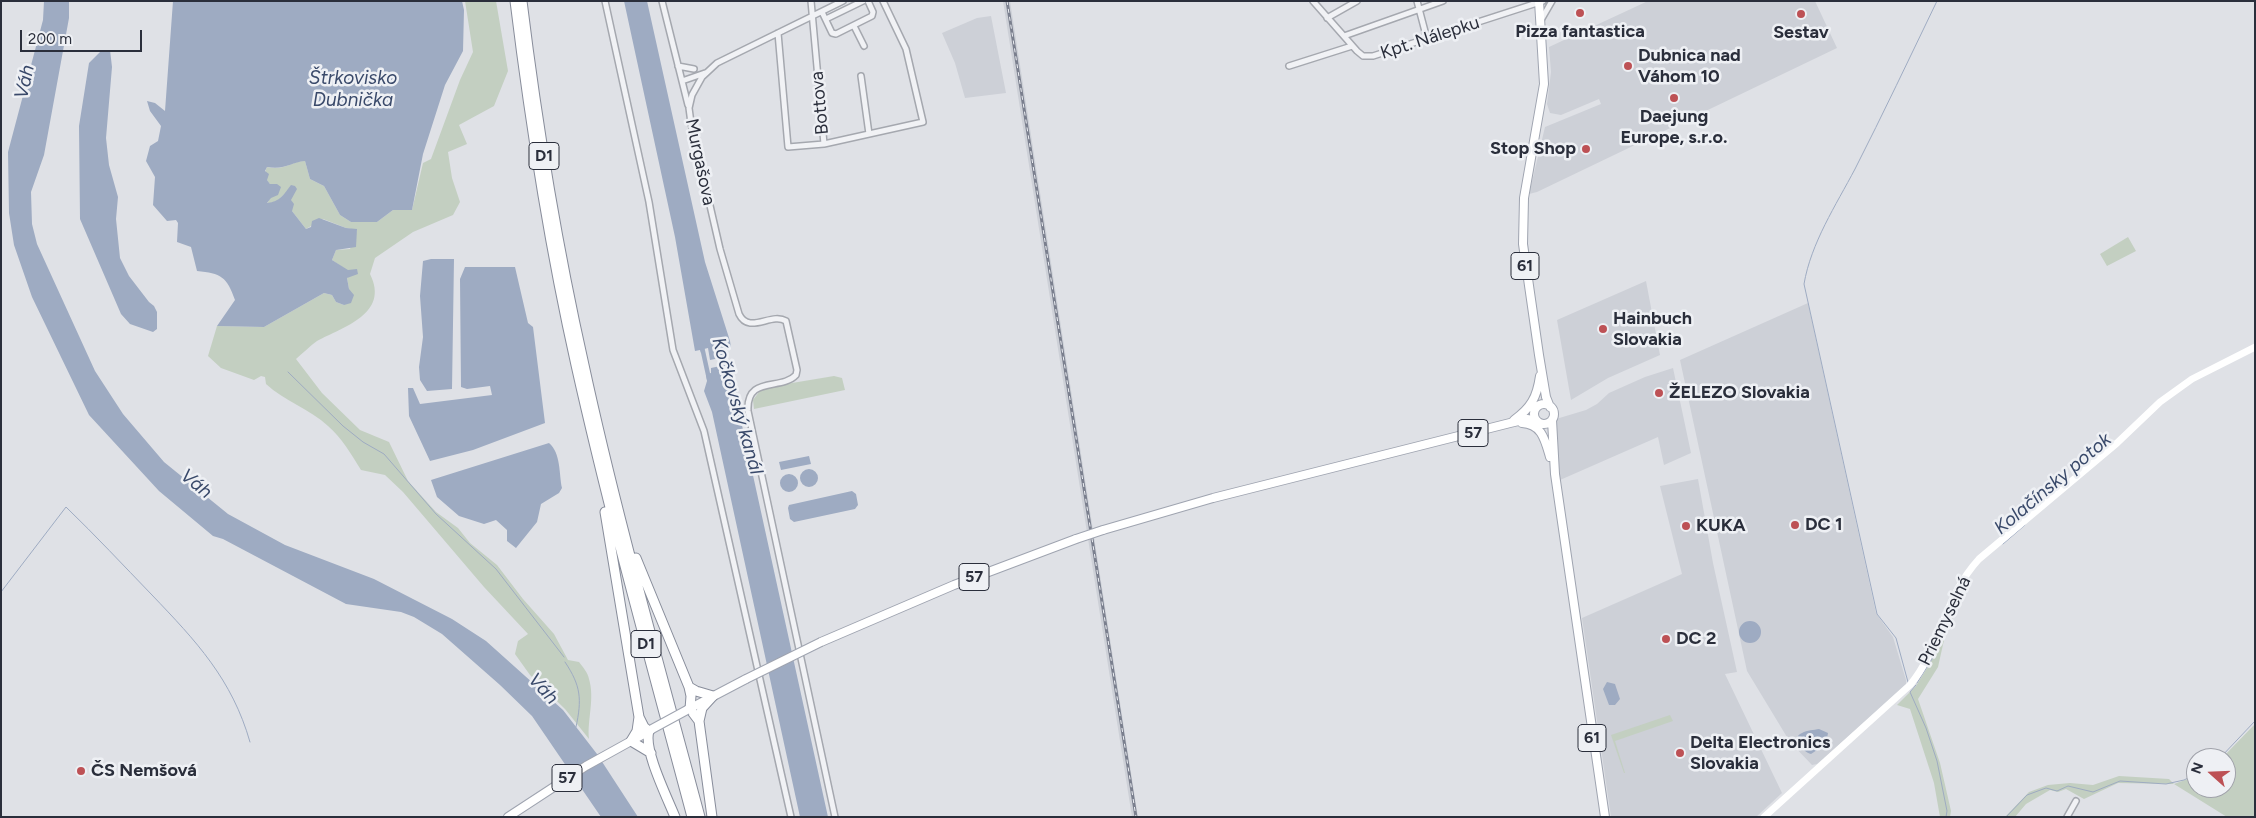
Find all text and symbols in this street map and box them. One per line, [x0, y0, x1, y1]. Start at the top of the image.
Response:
marker: Pizza fantastica [1574, 7, 1586, 19]
marker: Sestav [1795, 8, 1807, 20]
street label: Kpt. Nálepku [1378, 12, 1482, 64]
scale bar [22, 20, 145, 52]
place label: Pizza fantastica [1515, 21, 1645, 43]
place label: Sestav [1773, 22, 1829, 44]
text: 200 m [28, 30, 72, 48]
place label: Dubnica nad Váhom 10 [1638, 45, 1741, 88]
marker: Dubnica nad Váhom 10 [1622, 60, 1634, 72]
water label: Váh [10, 63, 40, 101]
water label: Štrkovisko Dubnička [309, 67, 397, 111]
street label: Bottova [806, 70, 834, 136]
marker: Daejung Europe, s.r.o. [1668, 92, 1680, 104]
place label: Daejung Europe, s.r.o. [1621, 106, 1727, 148]
street label: Murgašova [680, 117, 720, 207]
place label: Stop Shop [1490, 138, 1576, 160]
road number: D1 [529, 142, 559, 170]
marker: Stop Shop [1580, 143, 1592, 155]
road number: 61 [1511, 252, 1539, 280]
place label: Hainbuch Slovakia [1613, 308, 1692, 350]
marker: Hainbuch Slovakia [1597, 323, 1609, 335]
water label: Kočkovský kanál [707, 335, 767, 477]
place label: ŽELEZO Slovakia [1669, 382, 1810, 404]
marker: ŽELEZO Slovakia [1653, 387, 1665, 399]
road number: 57 [1458, 419, 1488, 446]
water label: Kolačínsky potok [1990, 428, 2116, 540]
water label: Váh [176, 464, 216, 504]
place label: DC 1 [1805, 514, 1843, 536]
place label: KUKA [1696, 515, 1745, 537]
marker: DC 1 [1789, 519, 1801, 531]
marker: KUKA [1680, 520, 1692, 532]
road number: 57 [959, 564, 989, 590]
street label: Priemyselná [1914, 573, 1976, 669]
place label: DC 2 [1676, 628, 1716, 650]
road number: D1 [631, 630, 661, 658]
marker: DC 2 [1660, 633, 1672, 645]
water label: Váh [523, 669, 563, 709]
road number: 61 [1578, 724, 1606, 751]
place label: Delta Electronics Slovakia [1690, 732, 1830, 774]
marker: Delta Electronics Slovakia [1674, 747, 1686, 759]
north arrow [2186, 748, 2236, 798]
place label: ČS Nemšová [91, 760, 197, 782]
text: N [2188, 760, 2207, 776]
road number: 57 [552, 764, 582, 791]
marker: ČS Nemšová [75, 765, 87, 777]

